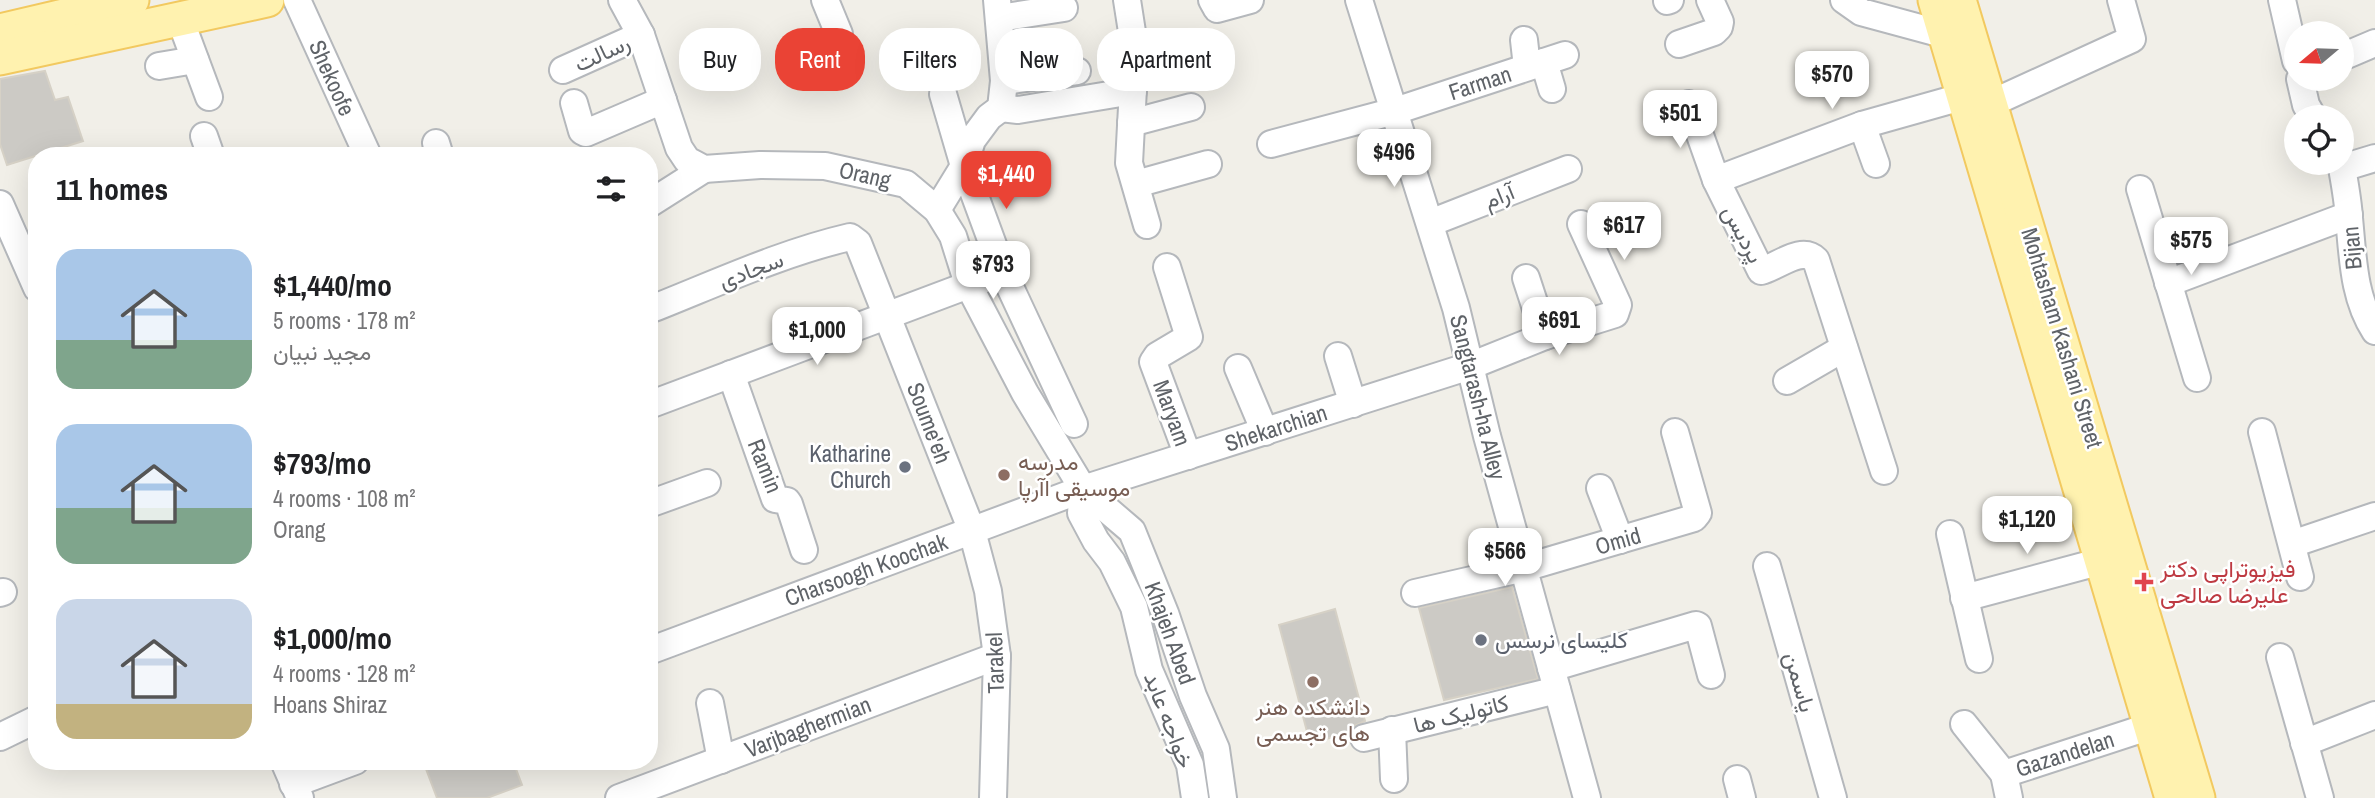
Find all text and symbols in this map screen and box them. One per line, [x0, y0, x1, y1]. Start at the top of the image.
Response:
north arrow [2284, 21, 2354, 91]
map controls [2284, 21, 2354, 175]
street label: رسالت [569, 26, 635, 79]
chip: Buy [679, 28, 761, 91]
chip: Rent [775, 28, 865, 91]
chip: Filters [879, 28, 981, 91]
chip: New [995, 28, 1083, 91]
chip: Apartment [1097, 28, 1235, 91]
street label: Shekoofe [302, 35, 363, 121]
pin: $570 [1791, 52, 1873, 111]
street label: Farman [1445, 58, 1515, 107]
text: $570 [1811, 58, 1853, 89]
pin: $501 [1639, 90, 1721, 150]
text: $501 [1659, 97, 1701, 128]
button: locate [2284, 105, 2354, 175]
pin: $496 [1353, 130, 1435, 189]
text: $496 [1373, 136, 1415, 167]
pin: $1,440 [949, 152, 1063, 211]
street label: Orang [836, 154, 895, 196]
text: $1,440 [977, 158, 1035, 189]
text: 11 homes [56, 169, 168, 209]
icon: filters [592, 170, 630, 208]
street label: آرام [1479, 175, 1520, 216]
street label: پردیس [1714, 199, 1772, 269]
pin: $617 [1583, 202, 1665, 262]
text: $617 [1603, 209, 1645, 240]
pin: $575 [2150, 218, 2232, 277]
street label: Mohtasham Kashani Street [2014, 224, 2111, 452]
text: $575 [2170, 224, 2212, 255]
street label: Bijan [2334, 225, 2369, 271]
pin: $793 [952, 242, 1034, 301]
street label: سجادی [714, 243, 788, 296]
text: $793 [972, 248, 1014, 279]
text: $1,440/mo [273, 265, 392, 305]
icon: home [112, 277, 196, 361]
pin: $691 [1518, 298, 1600, 357]
text: $691 [1538, 304, 1580, 335]
text: 5 rooms · 178 m² [273, 305, 416, 336]
pin: $1,000 [760, 308, 874, 367]
street label: Sangtarash-ha Alley [1443, 311, 1514, 483]
text: $1,000 [788, 314, 846, 345]
text: مجید نبیان [273, 336, 371, 367]
street label: Maryam [1146, 376, 1199, 450]
street label: Soume'eh [900, 378, 959, 468]
street label: Shekarchian [1221, 396, 1331, 459]
street label: Ramin [741, 434, 790, 497]
place label: Katharine Church [809, 438, 891, 495]
text: $793/mo [273, 443, 371, 483]
place label: مدرسه موسیقی اآرپا [1018, 446, 1130, 504]
icon: home [112, 452, 196, 536]
marker: Katharine Church [897, 459, 913, 475]
marker: مدرسه موسیقی اآرپا [996, 467, 1012, 483]
text: 4 rooms · 108 m² [273, 483, 416, 514]
pin: $1,120 [1970, 496, 2084, 556]
text: $1,120 [1998, 503, 2056, 534]
text: Orang [273, 514, 325, 545]
street label: Omid [1591, 519, 1644, 562]
street label: Charsoogh Koochak [780, 526, 952, 613]
pin: $566 [1464, 528, 1546, 588]
text: $566 [1484, 535, 1526, 566]
place label: فیزیوتراپی دکتر علیرضا صالحی [2159, 553, 2295, 610]
marker: فیزیوتراپی دکتر علیرضا صالحی [2134, 572, 2154, 592]
street label: Khajeh Abed [1138, 577, 1203, 688]
text: $1,000/mo [273, 618, 392, 658]
place label: کلیسای نرسس [1495, 624, 1628, 655]
icon: home [112, 627, 196, 711]
street label: Tarakel [978, 632, 1011, 694]
marker: کلیسای نرسس [1473, 632, 1489, 648]
street label: یاسمن [1777, 648, 1824, 715]
text: 4 rooms · 128 m² [273, 658, 416, 689]
street label: خواجه عابد [1137, 667, 1202, 772]
marker: دانشکده هنر های تجسمی [1305, 674, 1321, 690]
street label: کاتولیک ها [1410, 687, 1512, 740]
street label: Varjbaghermian [740, 688, 875, 765]
text: Hoans Shiraz [273, 689, 387, 720]
place label: دانشکده هنر های تجسمی [1255, 691, 1370, 748]
street label: Gazandelan [2012, 723, 2118, 784]

